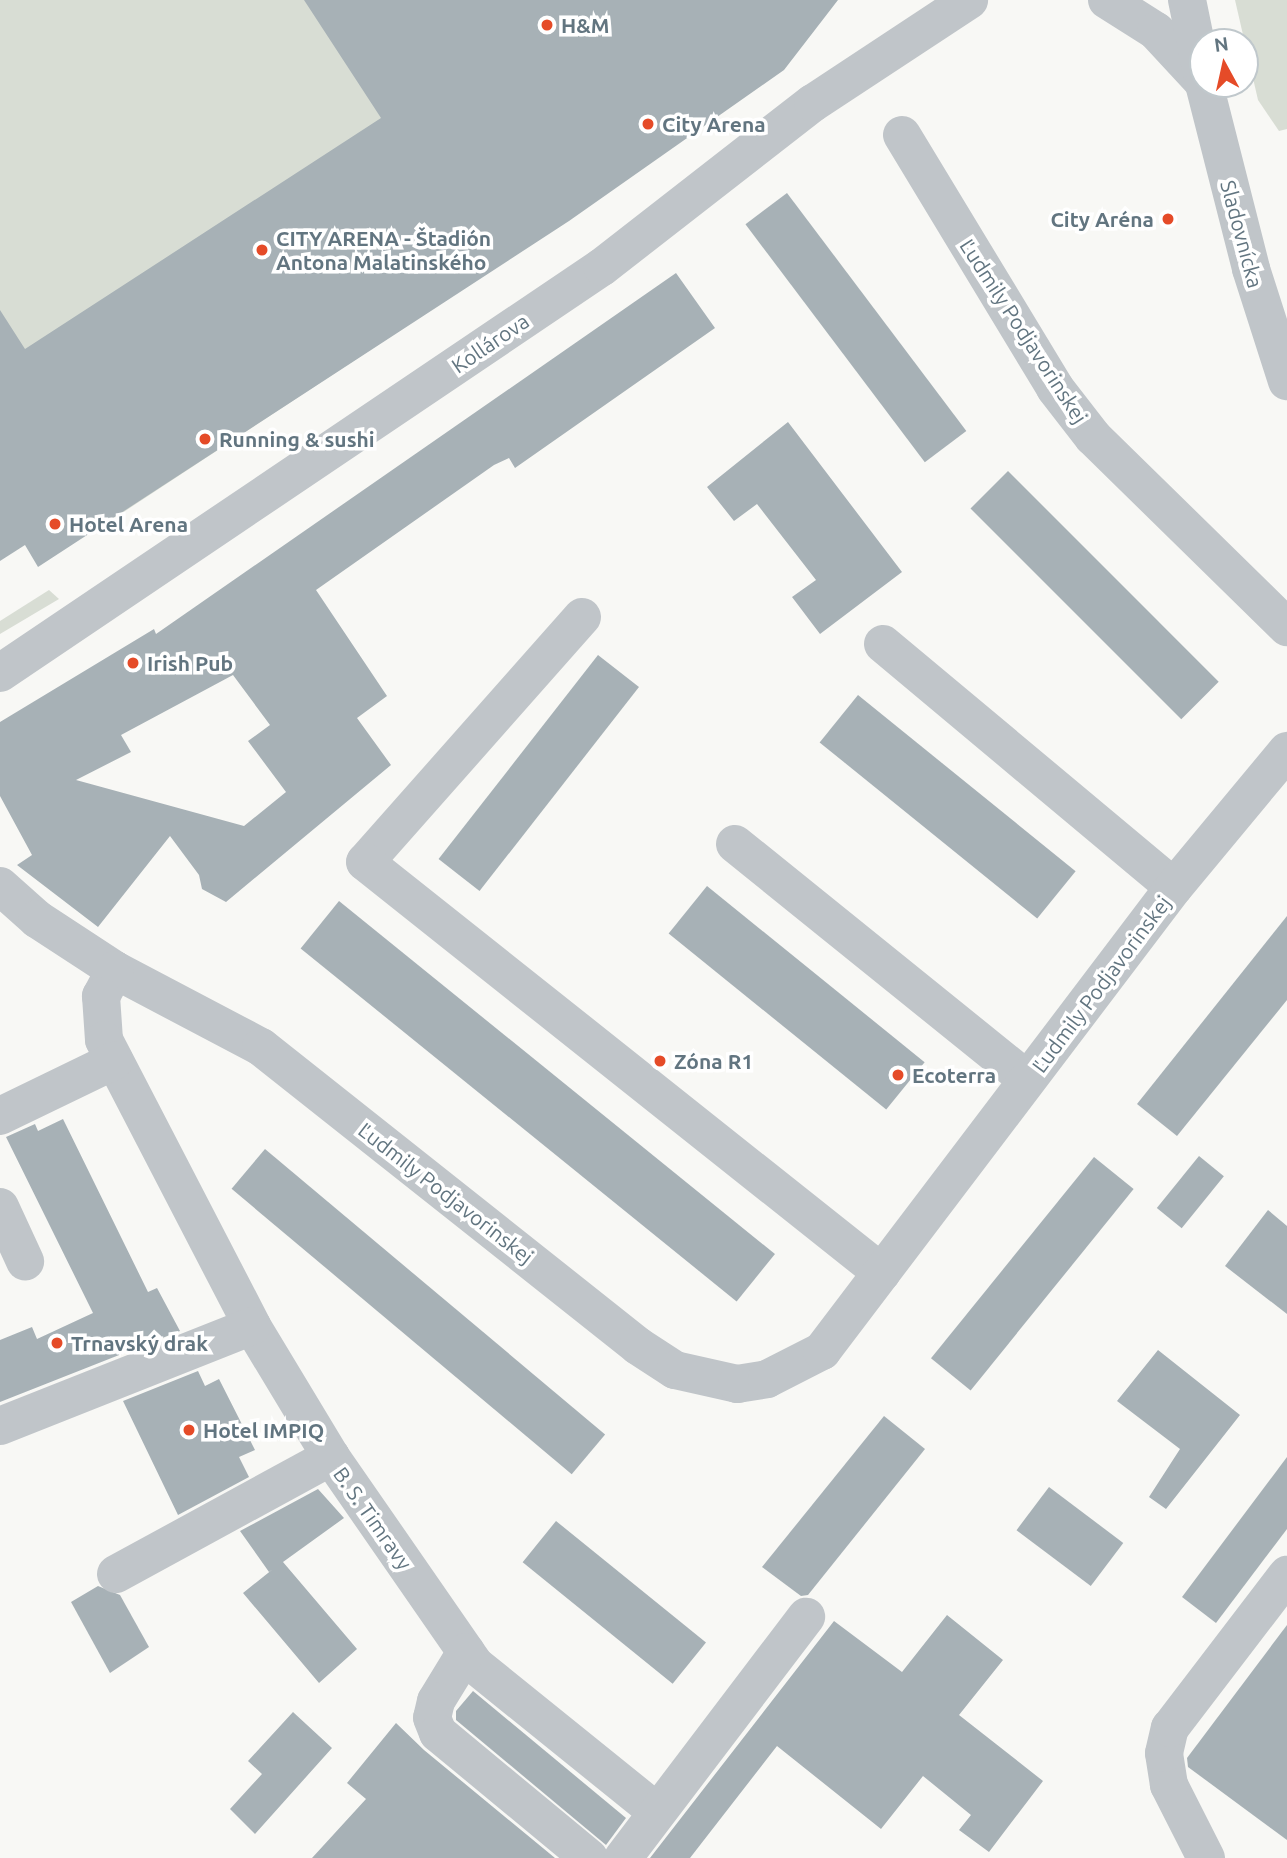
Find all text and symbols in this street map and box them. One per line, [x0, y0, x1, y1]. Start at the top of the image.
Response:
place label: H&M [561, 12, 609, 38]
marker: H&M [539, 17, 555, 33]
north arrow [1189, 28, 1259, 98]
text: N [1213, 32, 1230, 56]
place label: City Arena [662, 111, 766, 137]
marker: City Arena [640, 116, 656, 132]
street label: Sladovnícka [1216, 177, 1268, 291]
place label: City Aréna [1050, 206, 1154, 232]
marker: City Aréna [1160, 211, 1176, 227]
place label: CITY ARENA - Štadión Antona Malatinského [276, 225, 491, 275]
street label: Ľudmily Podjavorinskej [955, 234, 1093, 428]
marker: CITY ARENA - Štadión Antona Malatinského [254, 242, 270, 258]
street label: Kollárova [447, 308, 533, 378]
place label: Running & sushi [219, 426, 375, 452]
marker: Running & sushi [197, 431, 213, 447]
place label: Hotel Arena [69, 511, 188, 537]
marker: Hotel Arena [47, 516, 63, 532]
place label: Irish Pub [147, 650, 233, 676]
marker: Irish Pub [125, 655, 141, 671]
street label: Ľudmily Podjavorinskej [1026, 891, 1176, 1077]
place label: Zóna R1 [674, 1048, 753, 1074]
marker: Zóna R1 [652, 1053, 668, 1069]
place label: Ecoterra [912, 1062, 996, 1088]
marker: Ecoterra [890, 1067, 906, 1083]
street label: Ľudmily Podjavorinskej [354, 1117, 538, 1269]
place label: Trnavský drak [71, 1330, 208, 1356]
marker: Trnavský drak [49, 1335, 65, 1351]
place label: Hotel IMPIQ [203, 1417, 324, 1443]
marker: Hotel IMPIQ [181, 1422, 197, 1438]
street label: B. S. Timravy [328, 1462, 418, 1574]

